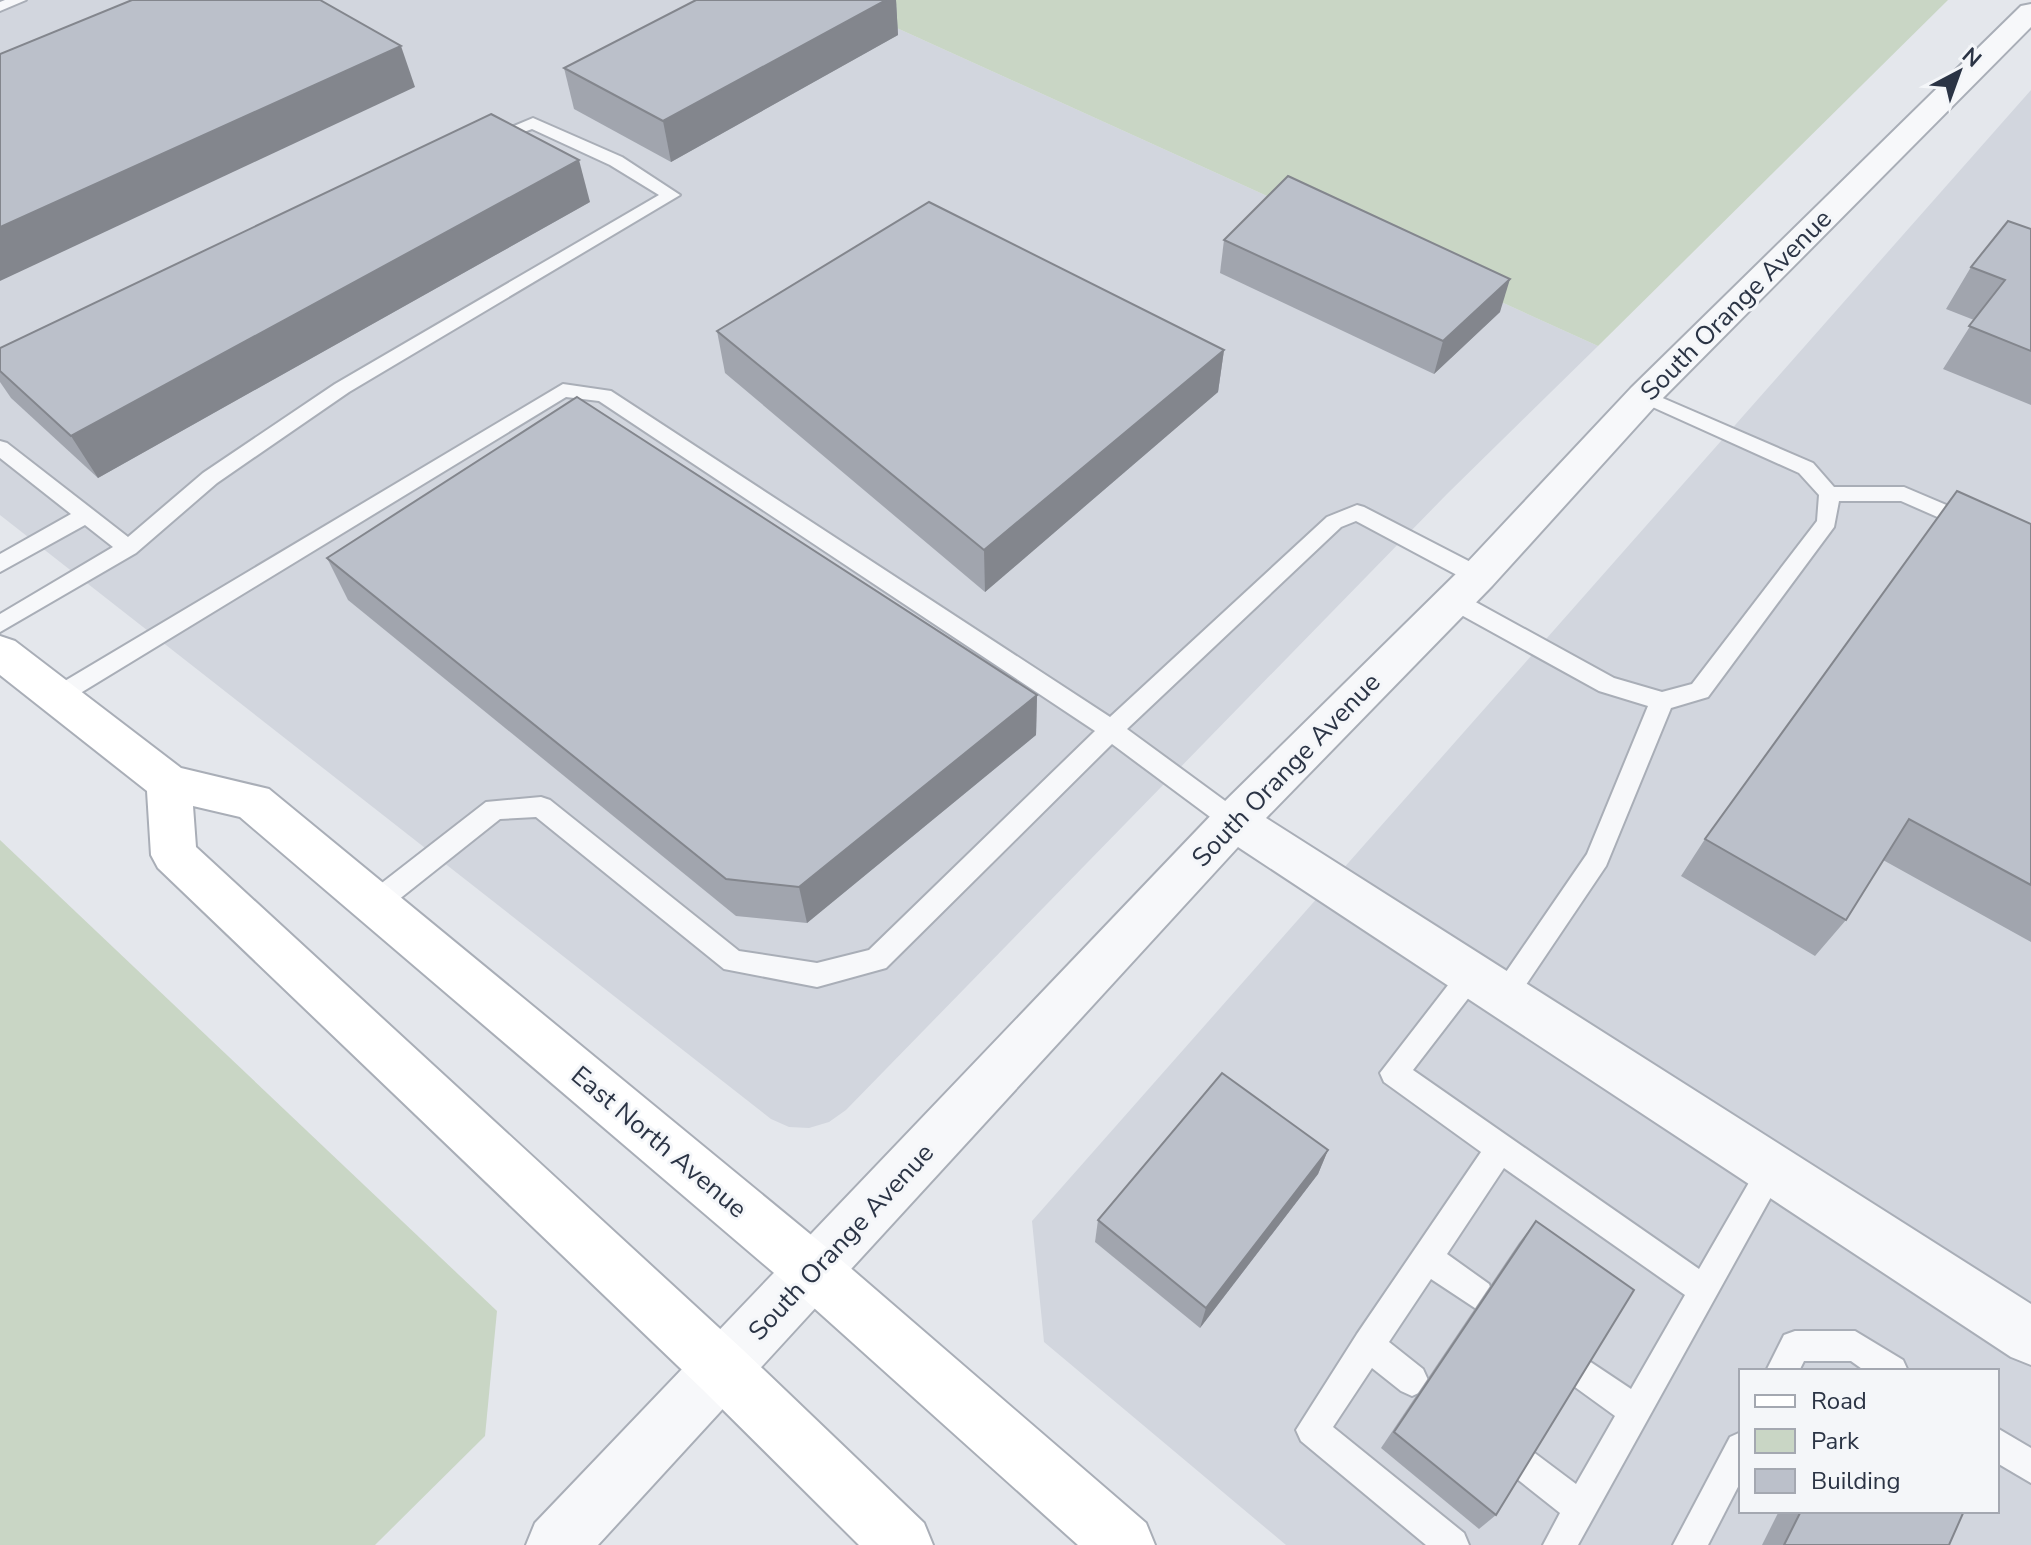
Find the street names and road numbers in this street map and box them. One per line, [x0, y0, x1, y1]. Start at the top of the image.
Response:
street label: South Orange Avenue [1633, 202, 1839, 408]
street label: South Orange Avenue [1184, 665, 1388, 875]
street label: East North Avenue [564, 1058, 754, 1226]
street label: South Orange Avenue [740, 1136, 942, 1348]

